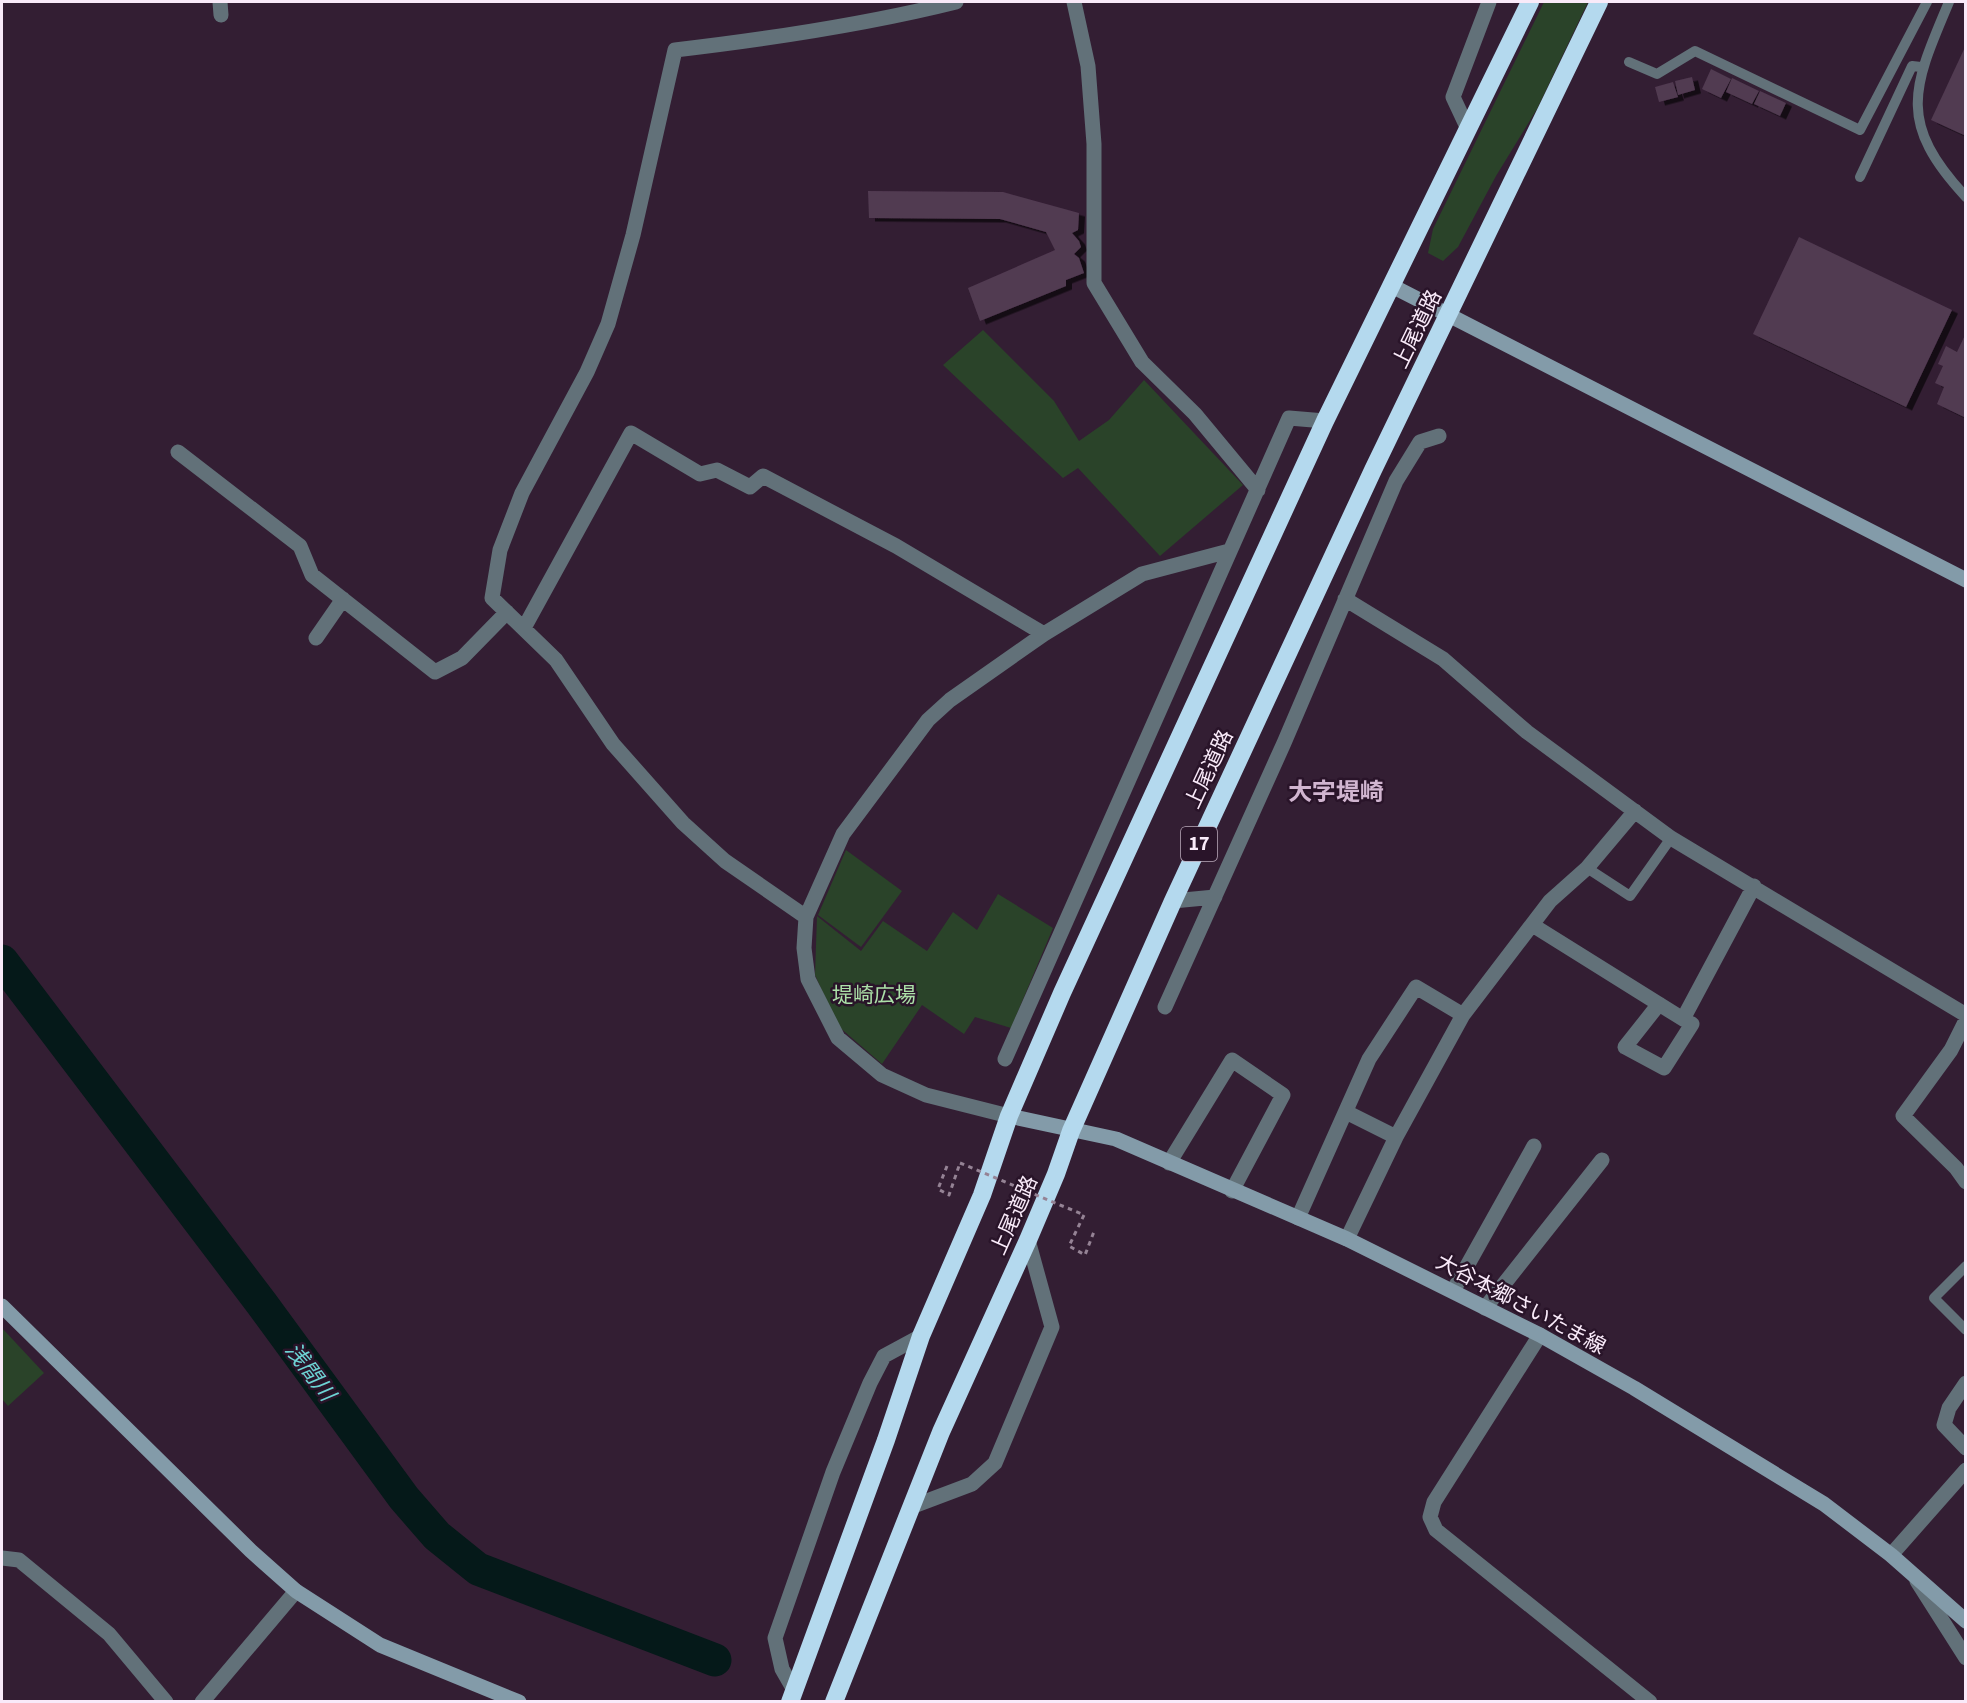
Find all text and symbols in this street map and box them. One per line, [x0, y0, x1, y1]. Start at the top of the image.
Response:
street label: 上尾道路 [1385, 285, 1449, 373]
street label: 上尾道路 [1178, 725, 1240, 813]
district label: 大字堤崎 [1288, 775, 1384, 810]
road number: 17 [1181, 827, 1217, 861]
park label: 堤崎広場 [832, 980, 916, 1010]
street label: 上尾道路 [983, 1171, 1045, 1259]
street label: 大谷本郷さいたま線 [1431, 1247, 1611, 1361]
water label: 浅間川 [277, 1336, 344, 1410]

